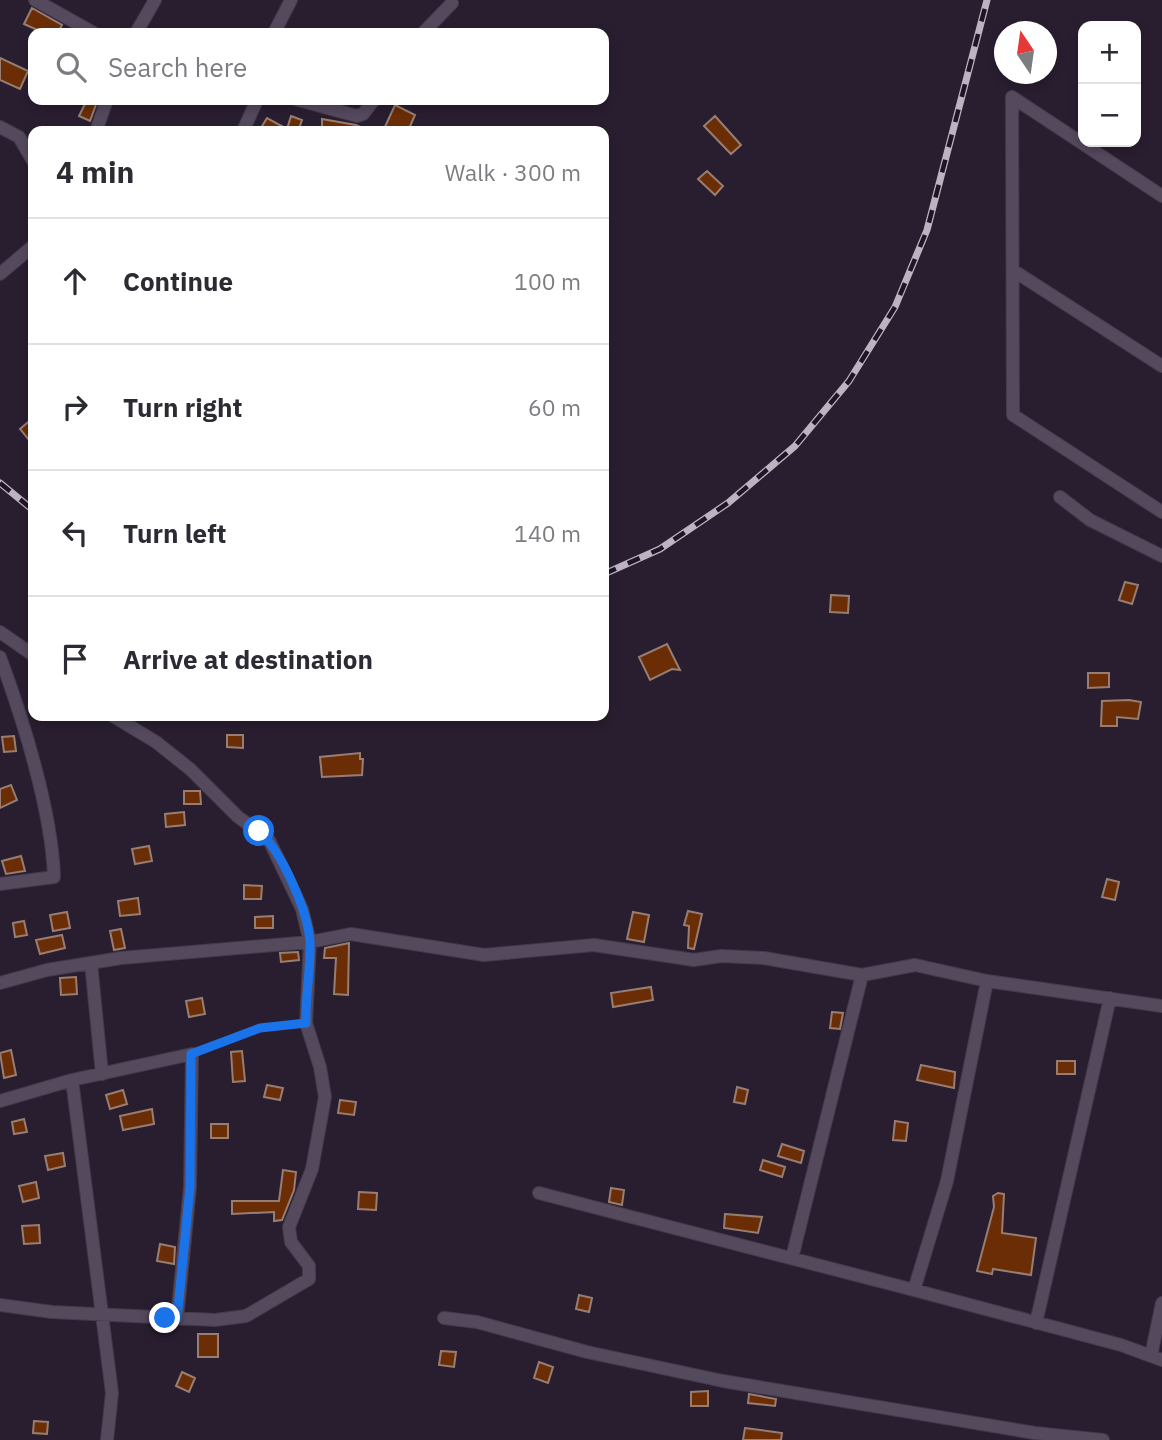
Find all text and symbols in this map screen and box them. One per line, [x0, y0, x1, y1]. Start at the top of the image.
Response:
north arrow [994, 21, 1057, 84]
map controls [1078, 21, 1141, 147]
button: + [1078, 21, 1141, 84]
search box [28, 28, 609, 105]
icon: search [52, 48, 90, 86]
text: Search here [108, 50, 247, 84]
button: − [1078, 84, 1141, 147]
text: 4 min [56, 152, 134, 191]
text: Walk · 300 m [445, 157, 581, 187]
icon: ahead [56, 262, 94, 300]
text: Continue [123, 264, 233, 298]
text: 100 m [514, 266, 581, 296]
icon: right [56, 388, 94, 426]
text: Turn right [123, 390, 242, 424]
text: 60 m [528, 392, 581, 422]
icon: left [56, 514, 94, 552]
text: Turn left [123, 516, 226, 550]
text: 140 m [514, 518, 581, 548]
icon: arrive [56, 640, 94, 678]
text: Arrive at destination [123, 642, 373, 676]
route start [243, 815, 274, 846]
route end [149, 1302, 180, 1333]

